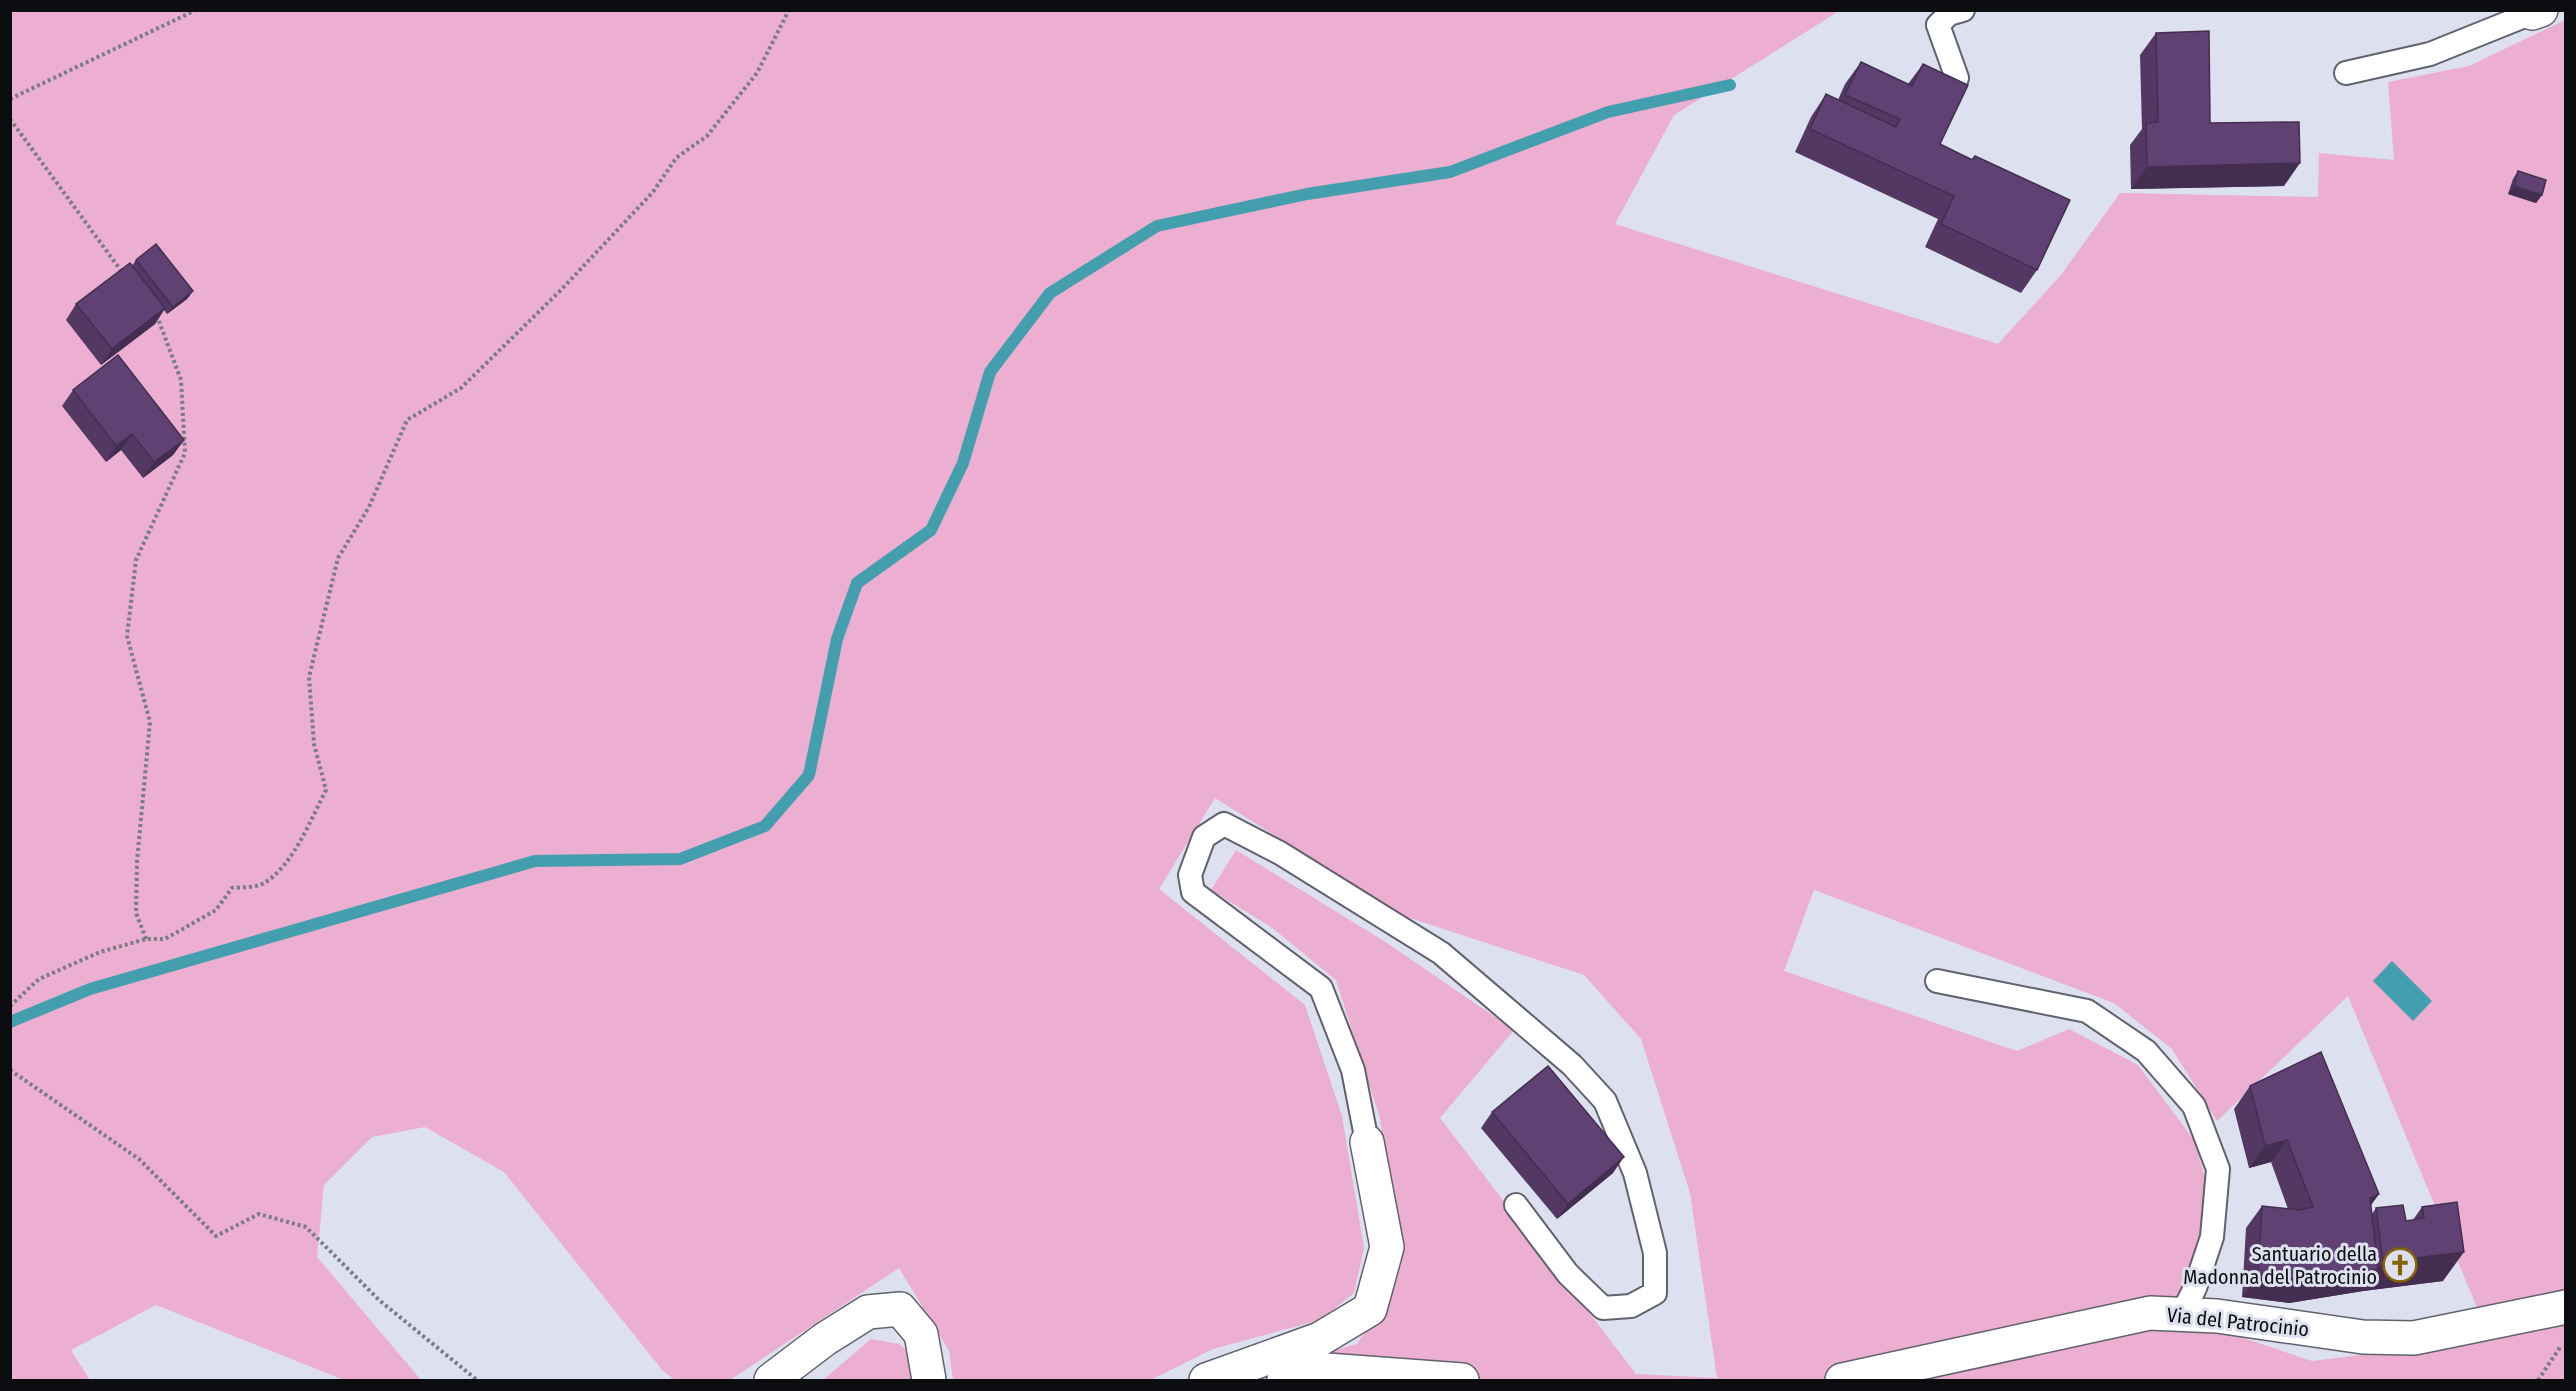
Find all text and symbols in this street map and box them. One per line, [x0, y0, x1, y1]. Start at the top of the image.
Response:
place label: Santuario della Madonna del Patrocinio [2183, 1242, 2377, 1289]
church icon: Santuario della Madonna del Patrocinio [2382, 1247, 2418, 1283]
street label: Via del Patrocinio [2166, 1303, 2310, 1341]

